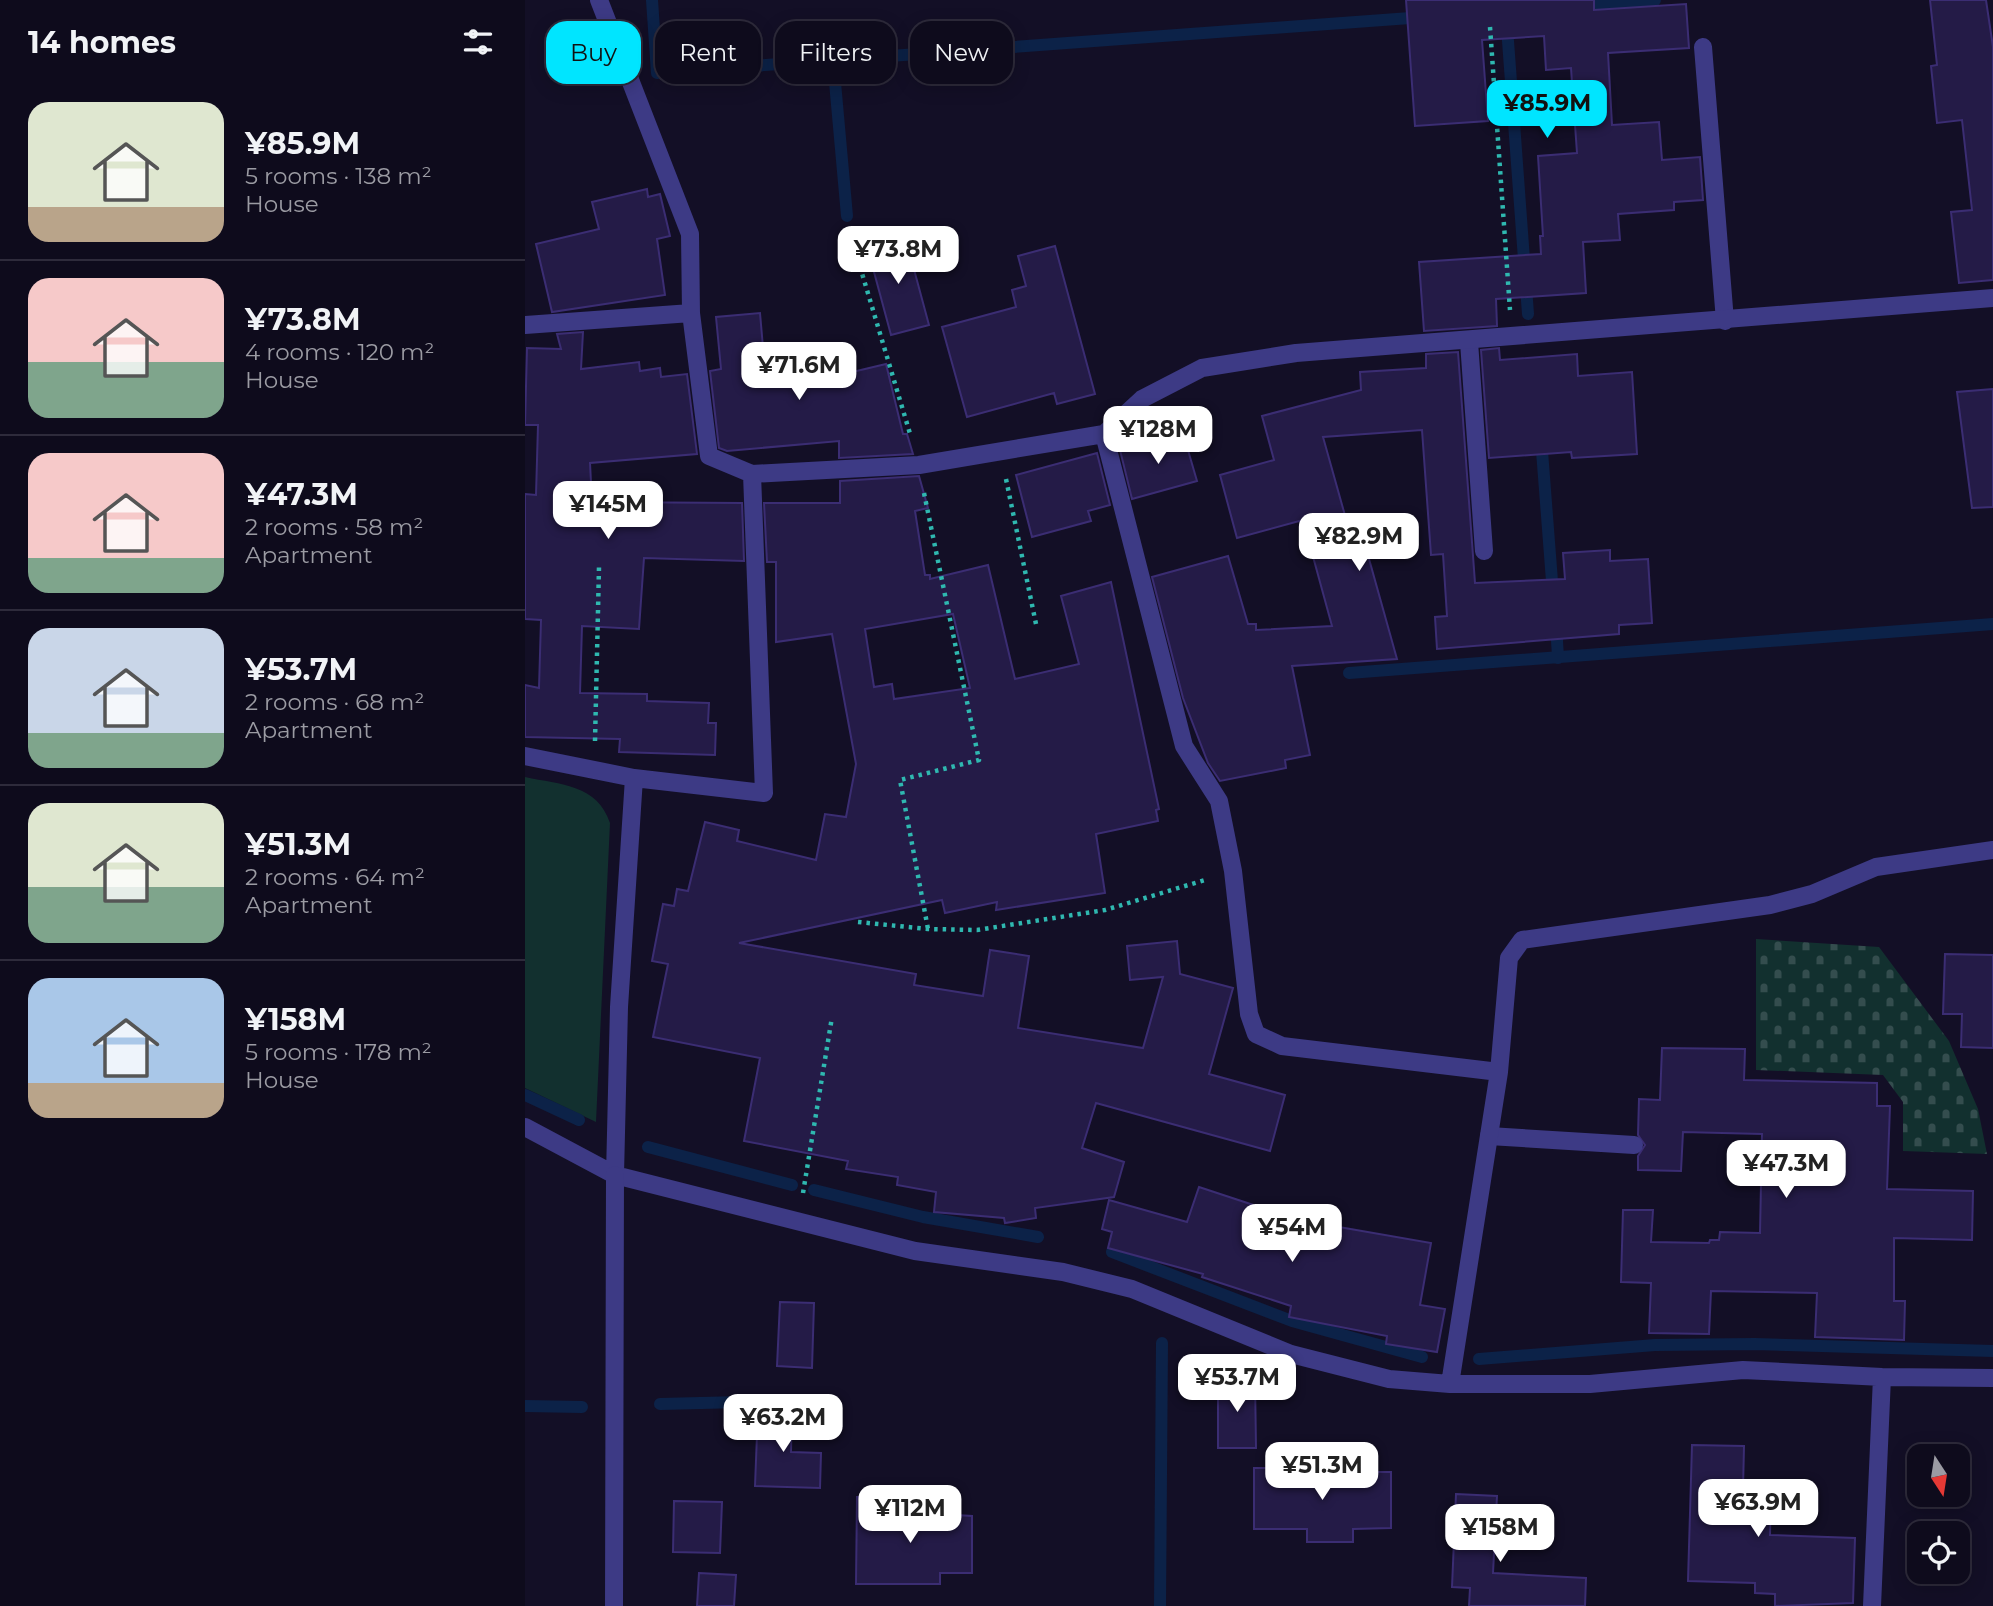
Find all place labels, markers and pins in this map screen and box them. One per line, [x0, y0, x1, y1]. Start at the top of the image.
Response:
pin: ¥85.9M [1490, 80, 1604, 140]
pin: ¥73.8M [841, 226, 955, 286]
pin: ¥71.6M [742, 342, 856, 402]
pin: ¥128M [1109, 406, 1207, 466]
pin: ¥145M [559, 482, 657, 541]
pin: ¥82.9M [1302, 514, 1416, 573]
pin: ¥47.3M [1729, 1140, 1843, 1200]
pin: ¥54M [1251, 1204, 1333, 1264]
pin: ¥53.7M [1180, 1354, 1294, 1414]
pin: ¥63.2M [726, 1394, 840, 1454]
pin: ¥51.3M [1265, 1442, 1379, 1502]
pin: ¥63.9M [1701, 1480, 1815, 1539]
pin: ¥112M [861, 1486, 959, 1545]
pin: ¥158M [1451, 1504, 1549, 1564]

